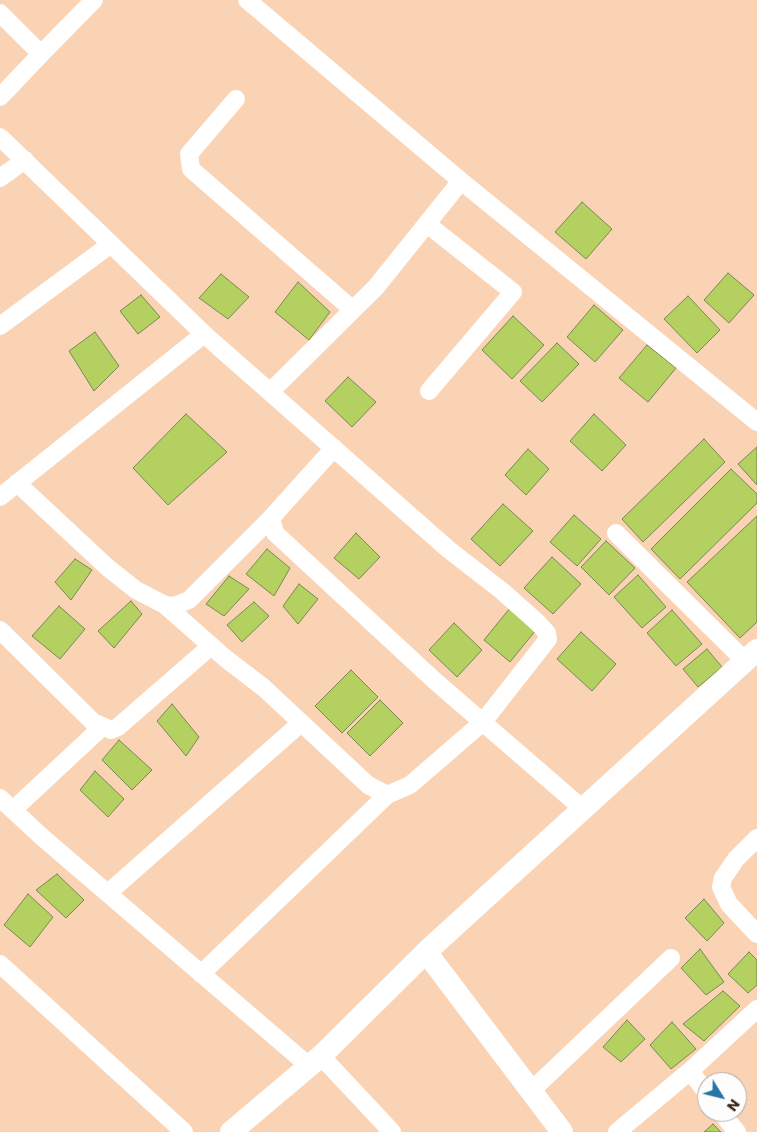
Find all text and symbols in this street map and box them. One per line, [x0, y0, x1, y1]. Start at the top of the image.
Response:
north arrow [697, 1072, 747, 1122]
text: N [722, 1095, 745, 1115]

